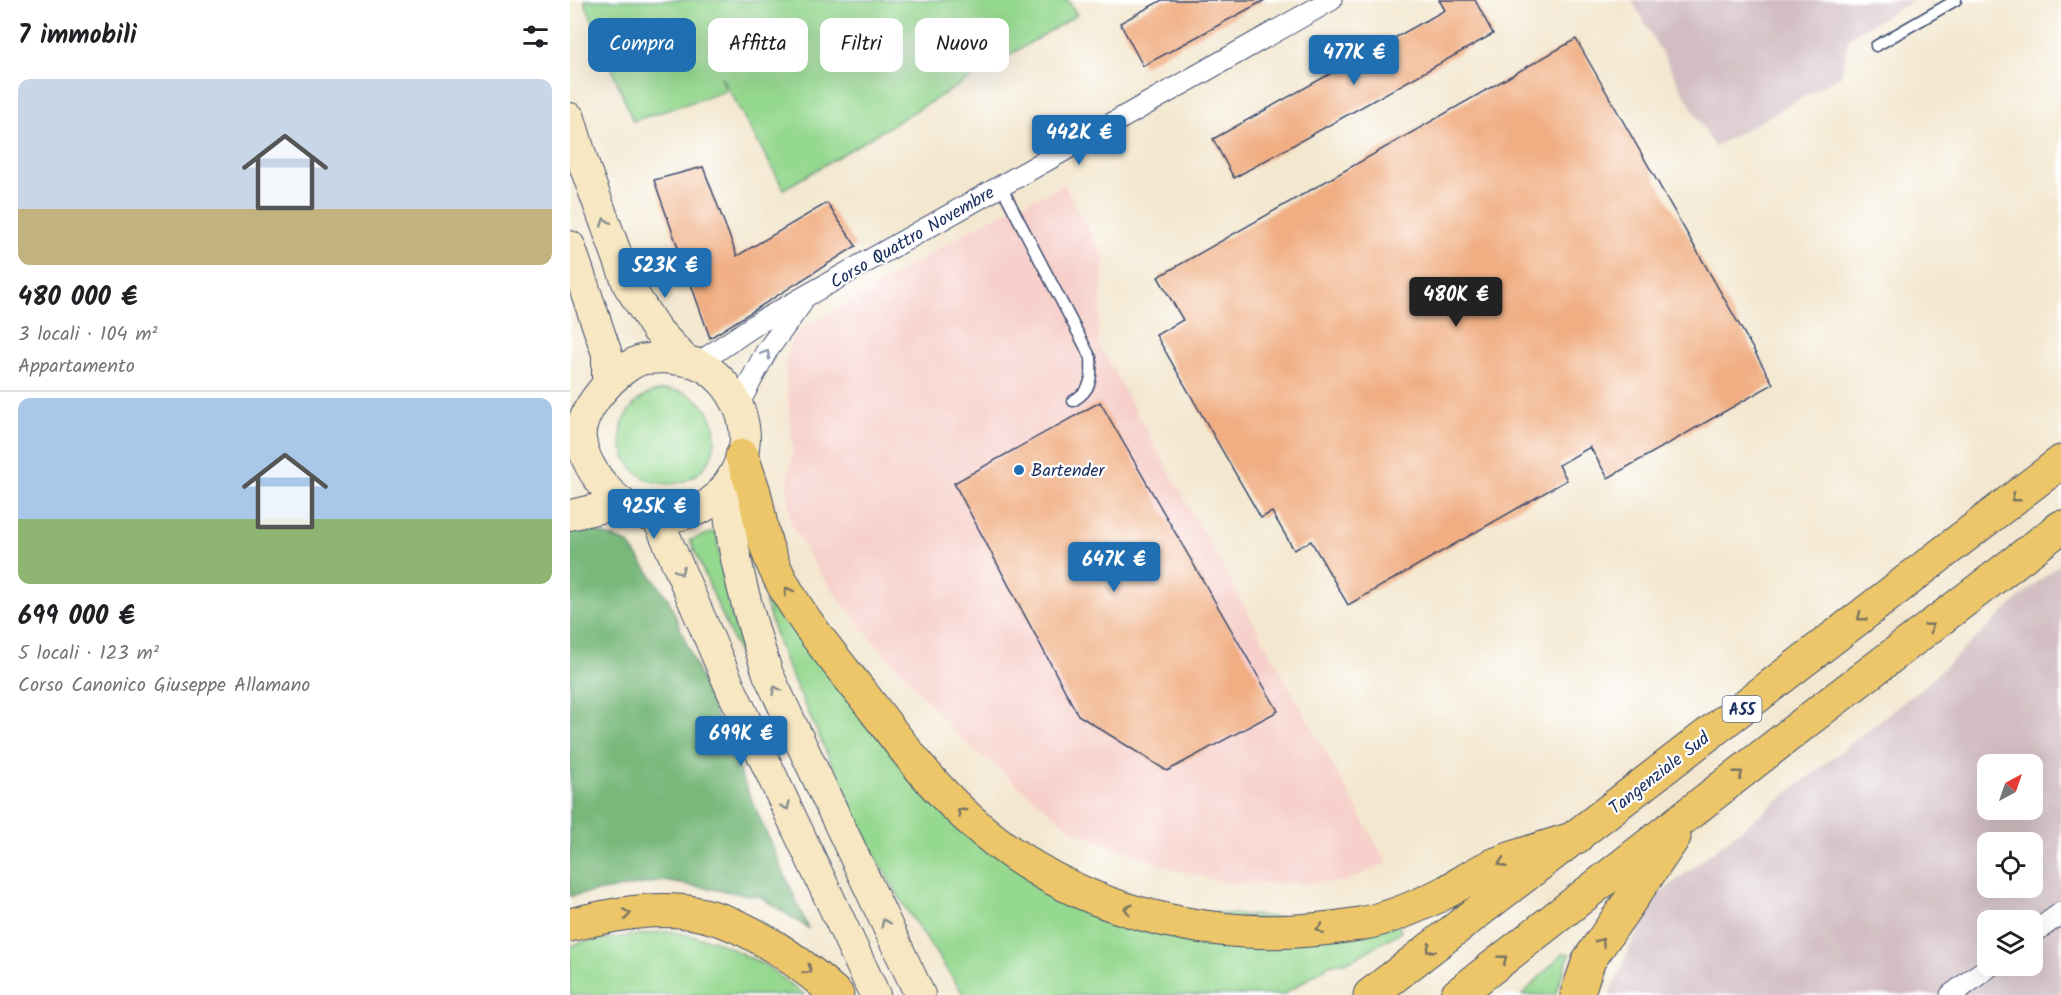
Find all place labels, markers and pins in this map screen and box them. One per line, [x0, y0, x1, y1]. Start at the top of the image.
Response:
pin: 477K € [1305, 35, 1403, 86]
pin: 442K € [1030, 115, 1128, 166]
pin: 523K € [616, 248, 714, 299]
pin: 480K € [1407, 277, 1505, 328]
place label: Bartender [1031, 457, 1106, 486]
marker: Bartender [1012, 463, 1026, 477]
pin: 925K € [605, 489, 703, 540]
pin: 647K € [1065, 542, 1163, 593]
pin: 699K € [692, 716, 790, 767]

